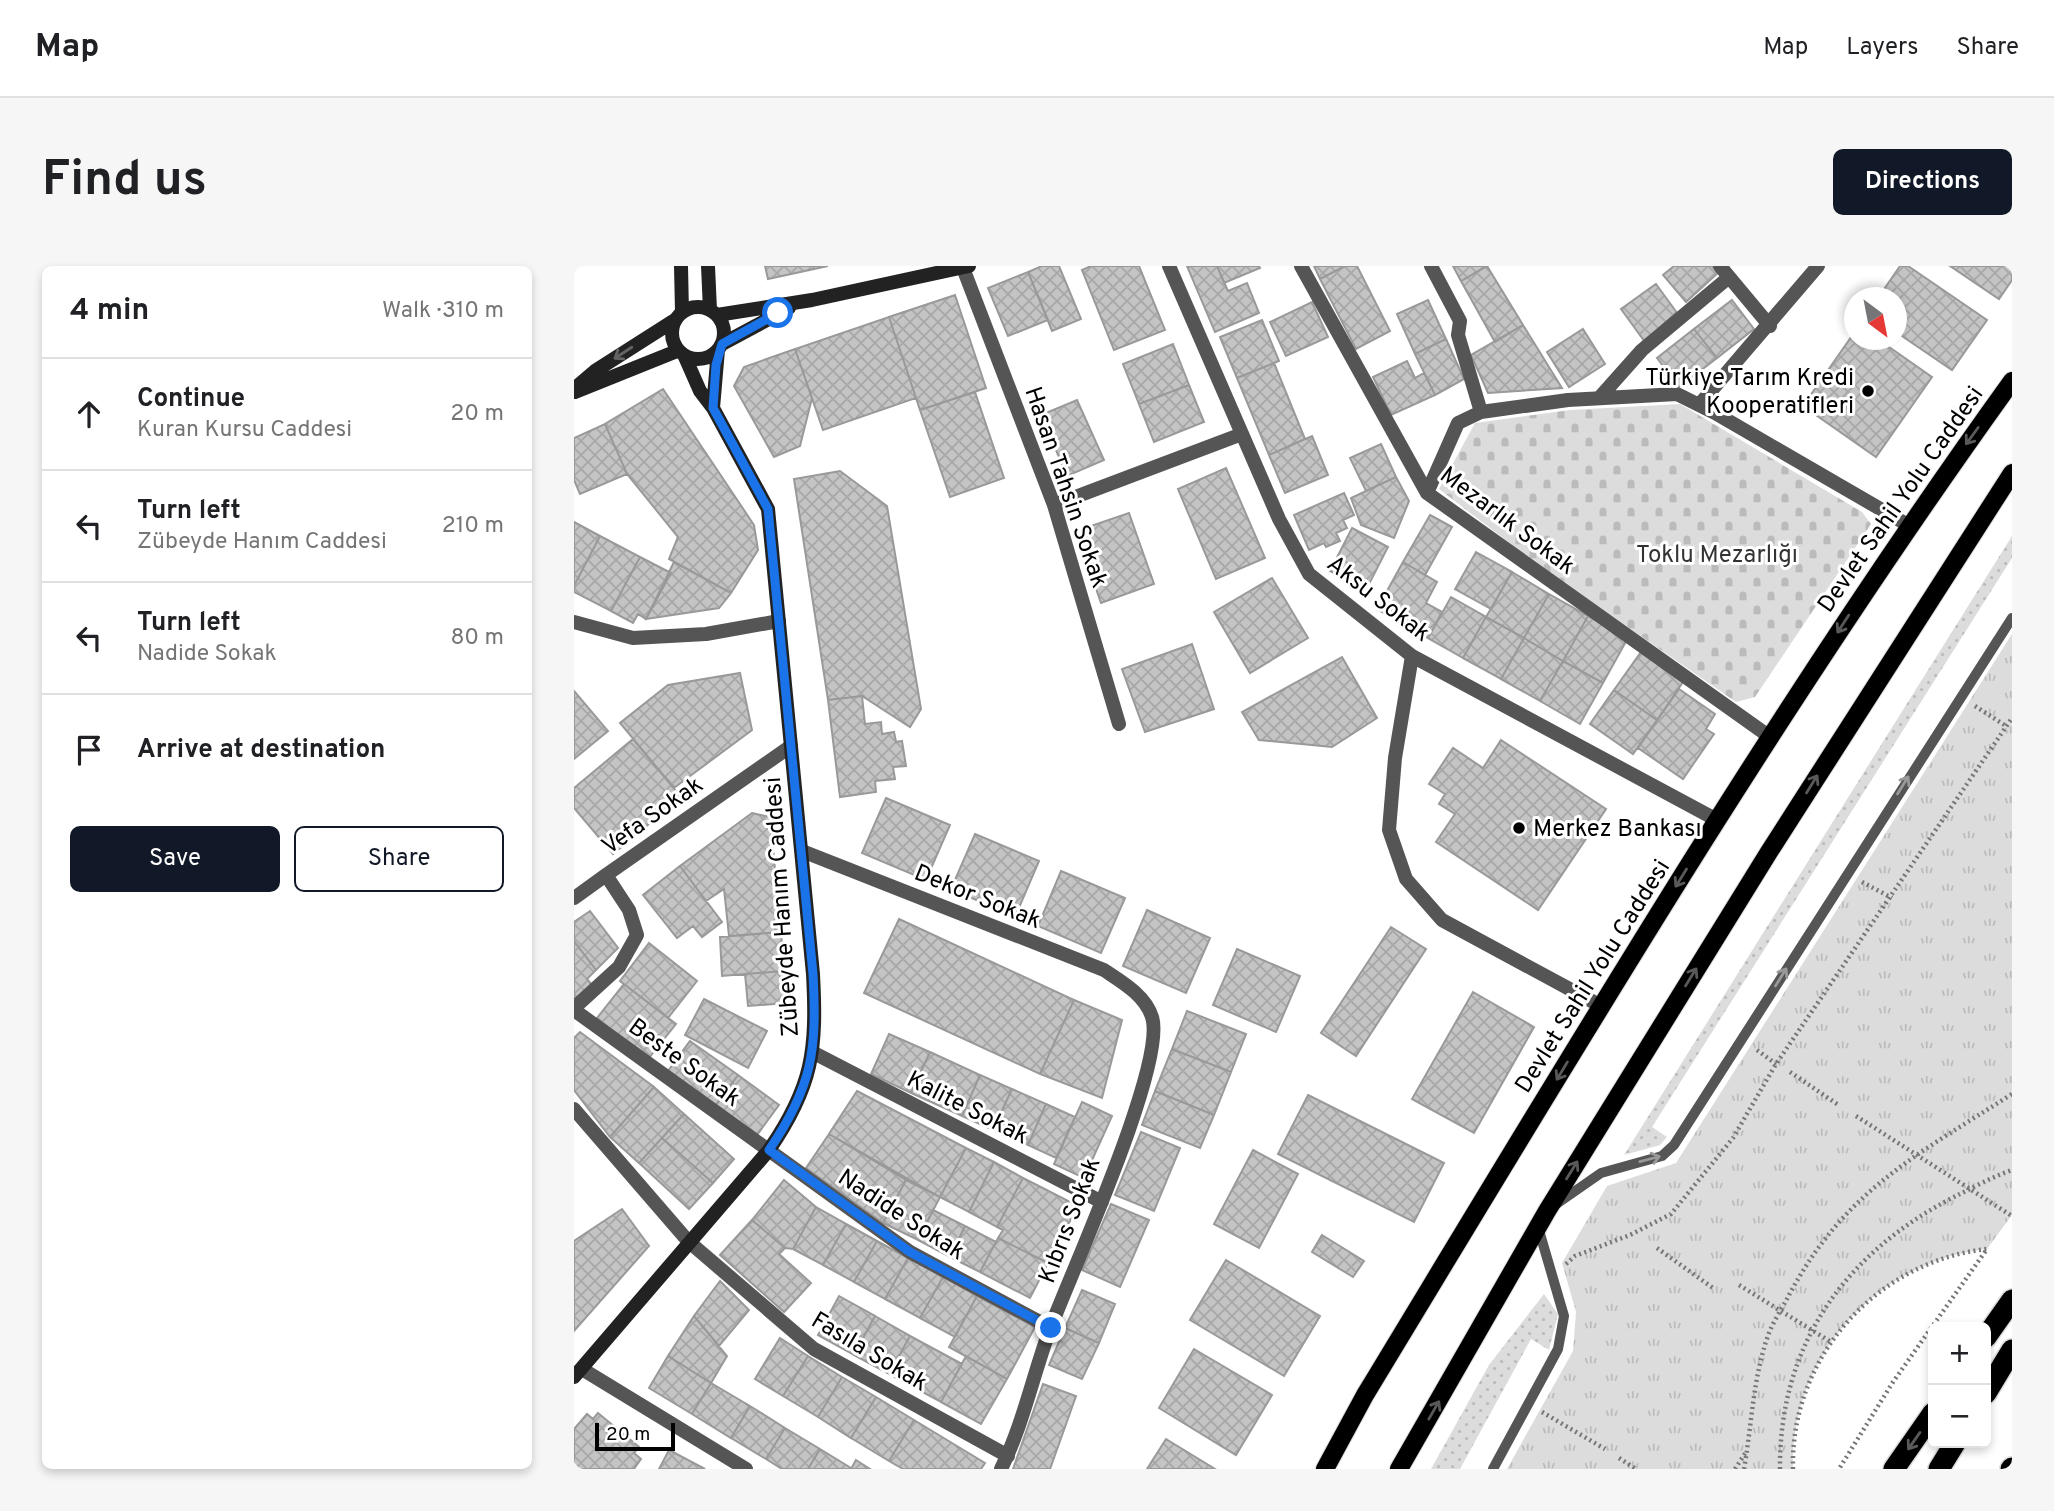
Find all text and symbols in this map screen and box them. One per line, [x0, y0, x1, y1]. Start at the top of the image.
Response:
text: Map [35, 27, 99, 69]
text: Map [1763, 33, 1808, 63]
text: Layers [1846, 33, 1918, 63]
text: Share [1956, 33, 2019, 63]
button: Directions [1833, 149, 2012, 215]
text: Find us [42, 151, 207, 213]
north arrow [1844, 287, 1907, 350]
text: 4 min [70, 293, 149, 330]
text: Walk · 310 m [382, 297, 504, 326]
route start [762, 297, 793, 328]
one-way arrow [614, 346, 634, 360]
place label: Türkiye Tarım Kredi Kooperatifleri [1645, 364, 1854, 422]
street label: Devlet Sahil Yolu Caddesi [1812, 381, 1991, 619]
text: Continue [137, 383, 245, 416]
street label: Hasan Tahsin Sokak [1017, 383, 1114, 592]
marker: Türkiye Tarım Kredi Kooperatifleri [1860, 383, 1876, 399]
icon: ahead [70, 395, 108, 433]
text: 20 m [450, 400, 504, 429]
text: Kuran Kursu Caddesi [137, 416, 352, 445]
one-way arrow [1965, 426, 1979, 445]
street label: Mezarlık Sokak [1433, 461, 1580, 582]
text: Turn left [137, 495, 241, 528]
icon: left [70, 507, 108, 545]
text: 210 m [442, 512, 504, 541]
text: Zübeyde Hanım Caddesi [137, 528, 387, 557]
park label: Toklu Mezarlığı [1636, 541, 1798, 571]
street label: Aksu Sokak [1320, 550, 1436, 649]
text: Turn left [137, 607, 241, 640]
one-way arrow [1836, 614, 1851, 633]
icon: left [70, 619, 108, 657]
text: 80 m [451, 624, 504, 653]
text: Nadide Sokak [137, 640, 277, 669]
icon: arrive [70, 731, 108, 769]
text: Arrive at destination [137, 734, 385, 767]
street label: Vefa Sokak [597, 771, 710, 862]
one-way arrow [1806, 775, 1820, 795]
street label: Zübeyde Hanım Caddesi [759, 776, 807, 1038]
one-way arrow [1895, 776, 1910, 795]
place label: Merkez Bankası [1533, 815, 1702, 845]
marker: Merkez Bankası [1511, 820, 1527, 836]
button: Save [70, 826, 280, 892]
button: Share [294, 826, 504, 892]
street label: Devlet Sahil Yolu Caddesi [1510, 855, 1678, 1099]
street label: Dekor Sokak [909, 859, 1045, 937]
one-way arrow [1674, 867, 1688, 887]
one-way arrow [1684, 968, 1699, 987]
one-way arrow [1773, 968, 1788, 987]
street label: Beste Sokak [622, 1013, 746, 1115]
one-way arrow [1554, 1061, 1568, 1081]
street label: Kalite Sokak [901, 1065, 1033, 1152]
one-way arrow [1638, 1152, 1661, 1165]
street label: Kıbrıs Sokak [1033, 1154, 1109, 1288]
one-way arrow [1565, 1161, 1579, 1181]
street label: Nadide Sokak [832, 1163, 970, 1268]
street label: Fasıla Sokak [805, 1306, 933, 1399]
route end [1035, 1312, 1066, 1343]
map controls [1928, 1322, 1991, 1448]
button: + [1928, 1322, 1991, 1385]
button: − [1928, 1385, 1991, 1448]
one-way arrow [1427, 1400, 1441, 1420]
scale bar [595, 1420, 676, 1452]
text: 20 m [606, 1423, 650, 1447]
one-way arrow [1907, 1431, 1921, 1450]

